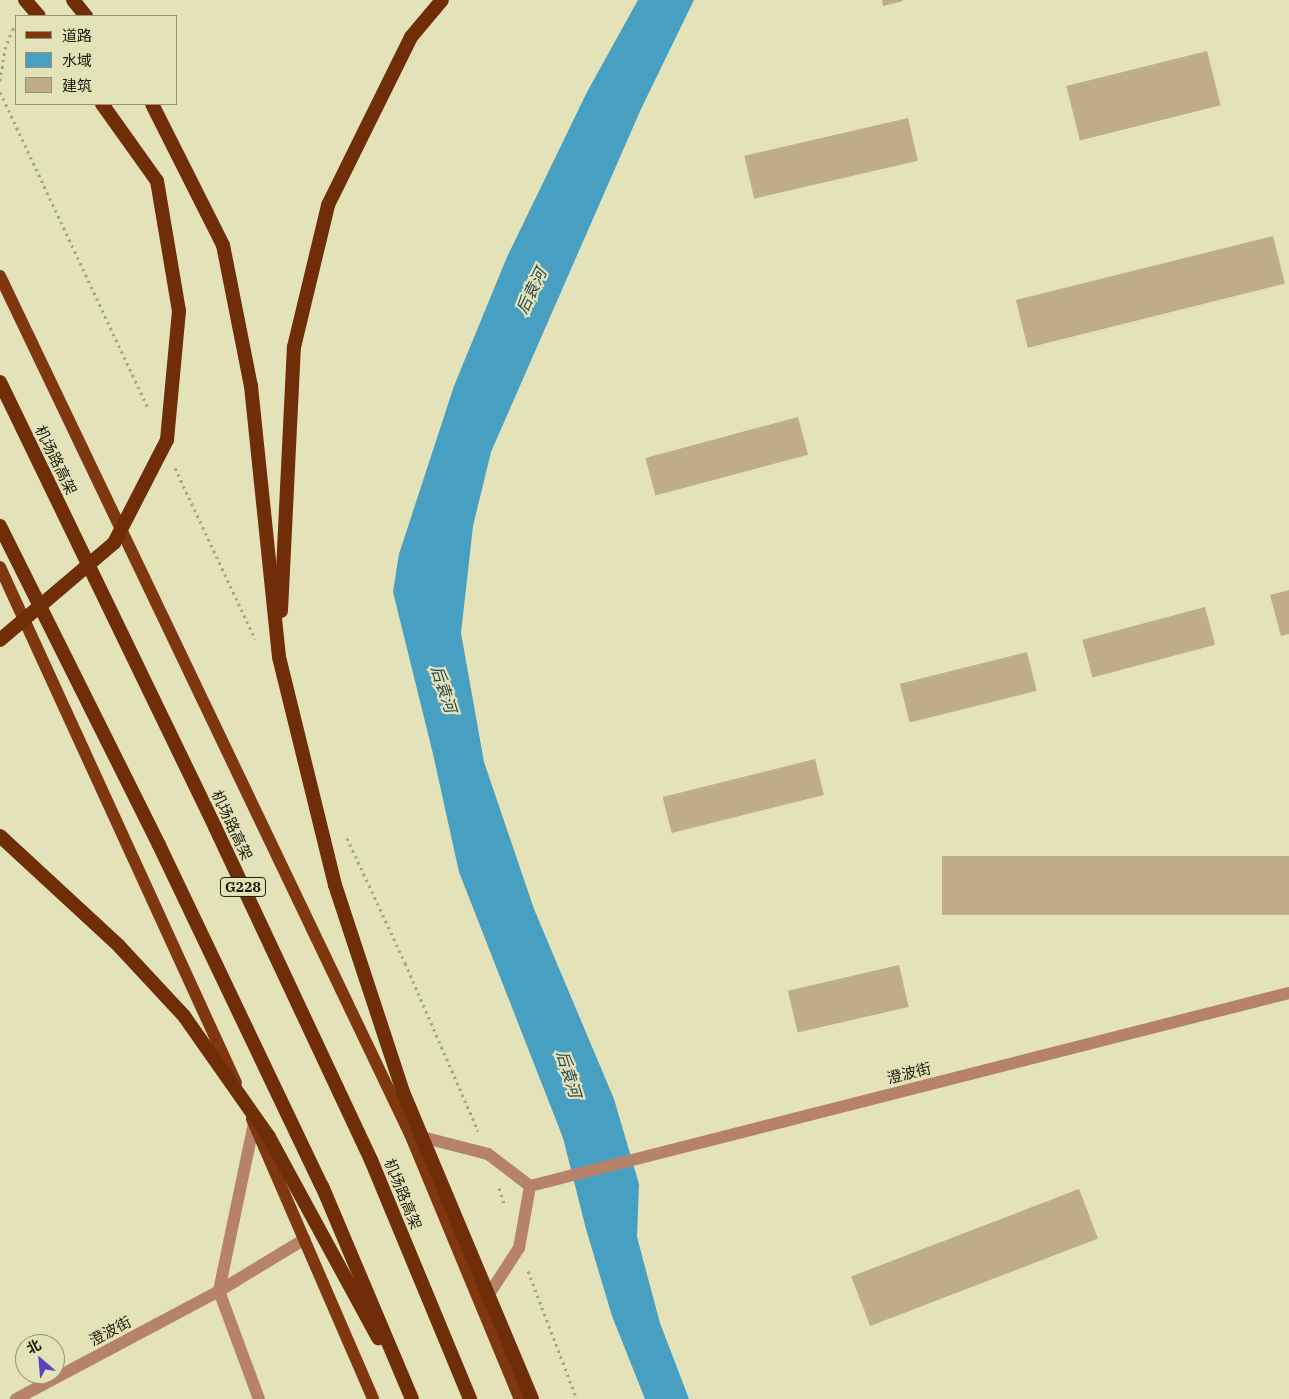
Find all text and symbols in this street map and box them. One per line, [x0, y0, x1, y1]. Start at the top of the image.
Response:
legend [15, 15, 178, 105]
text: 道路 [62, 26, 92, 45]
text: 水域 [62, 51, 92, 70]
text: 建筑 [62, 76, 92, 95]
water label: 后袁河 [512, 265, 550, 317]
street label: 机场路高架 [31, 422, 81, 498]
water label: 后袁河 [427, 663, 461, 715]
street label: 机场路高架 [208, 787, 256, 863]
road number: G228 [219, 876, 267, 899]
water label: 后袁河 [553, 1048, 585, 1100]
street label: 澄波街 [885, 1059, 933, 1087]
street label: 机场路高架 [381, 1156, 425, 1232]
street label: 澄波街 [86, 1312, 134, 1350]
north arrow [15, 1334, 65, 1384]
text: 北 [23, 1335, 44, 1358]

